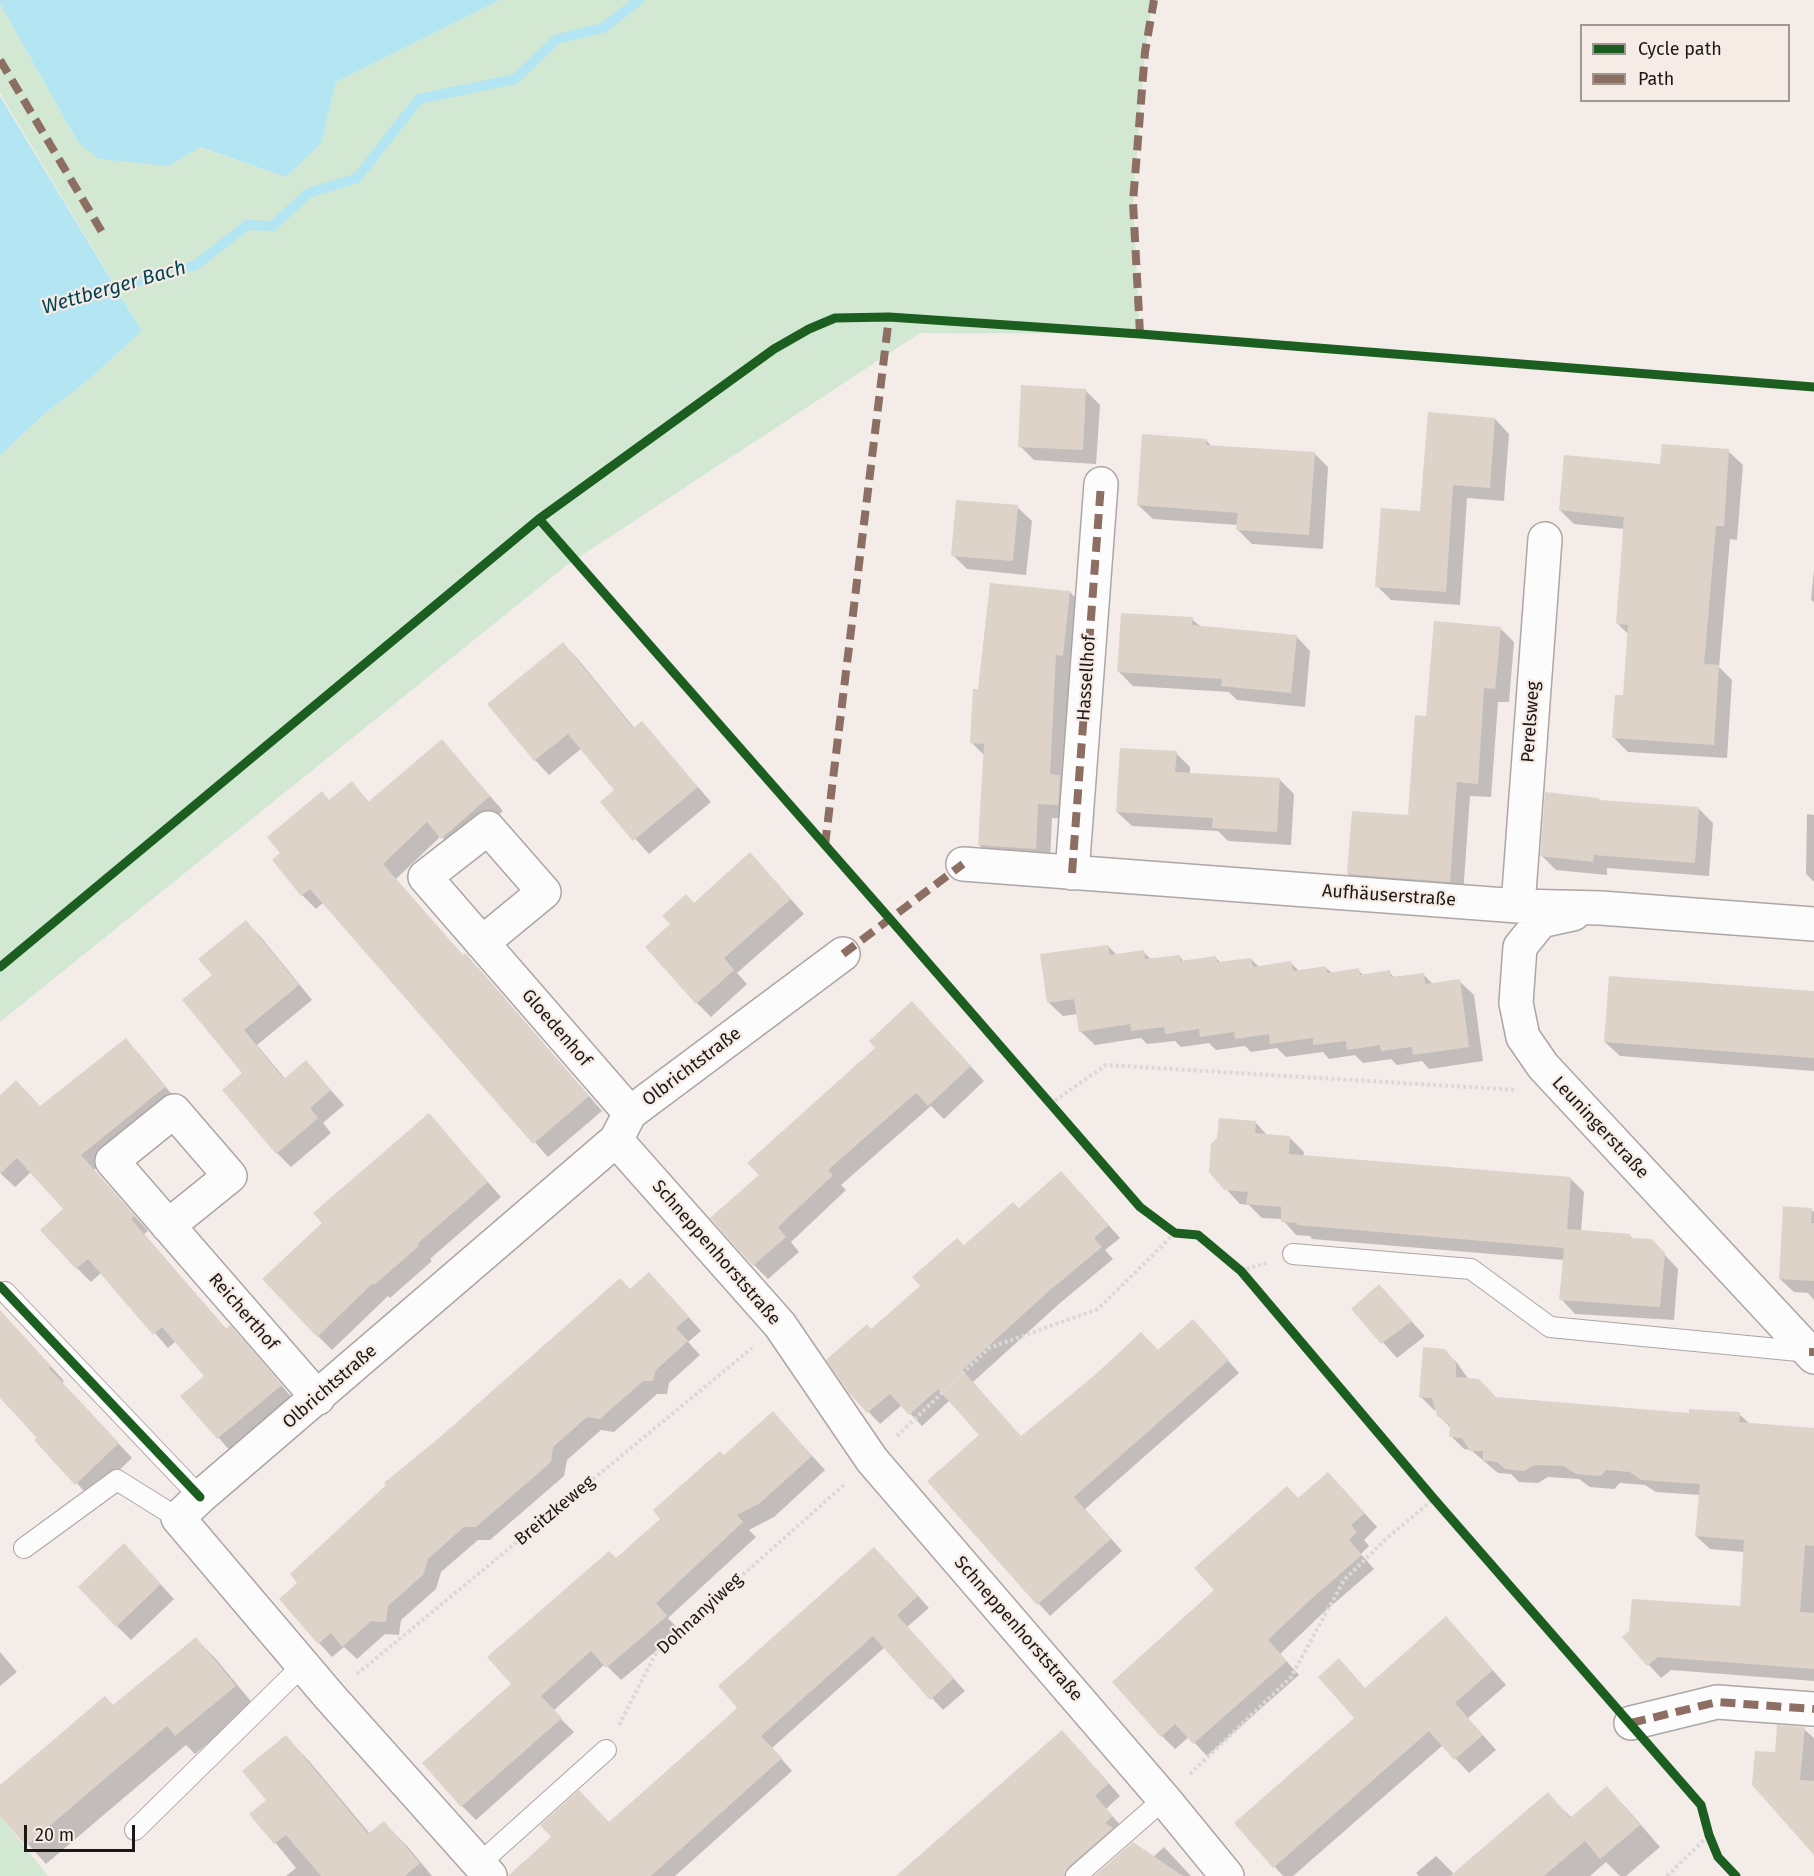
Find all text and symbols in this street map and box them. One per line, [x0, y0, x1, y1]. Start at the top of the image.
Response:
legend [1580, 24, 1790, 102]
text: Cycle path [1638, 38, 1722, 60]
text: Path [1638, 68, 1674, 90]
water label: Wettberger Bach [39, 256, 189, 320]
street label: Hassellhof [1073, 634, 1101, 722]
street label: Perelsweg [1517, 681, 1545, 763]
street label: Aufhäuserstraße [1321, 881, 1457, 911]
street label: Gloedenhof [517, 985, 595, 1071]
street label: Olbrichtstraße [639, 1023, 745, 1111]
street label: Leuningerstraße [1547, 1072, 1653, 1184]
street label: Schneppenhorststraße [647, 1176, 785, 1330]
street label: Reicherthof [204, 1269, 282, 1355]
street label: Olbrichtstraße [279, 1340, 381, 1434]
street label: Breitzkeweg [511, 1471, 599, 1551]
street label: Schneppenhorststraße [949, 1552, 1087, 1706]
street label: Dohnanyiweg [653, 1569, 747, 1659]
scale bar [27, 1813, 138, 1851]
text: 20 m [35, 1824, 74, 1846]

